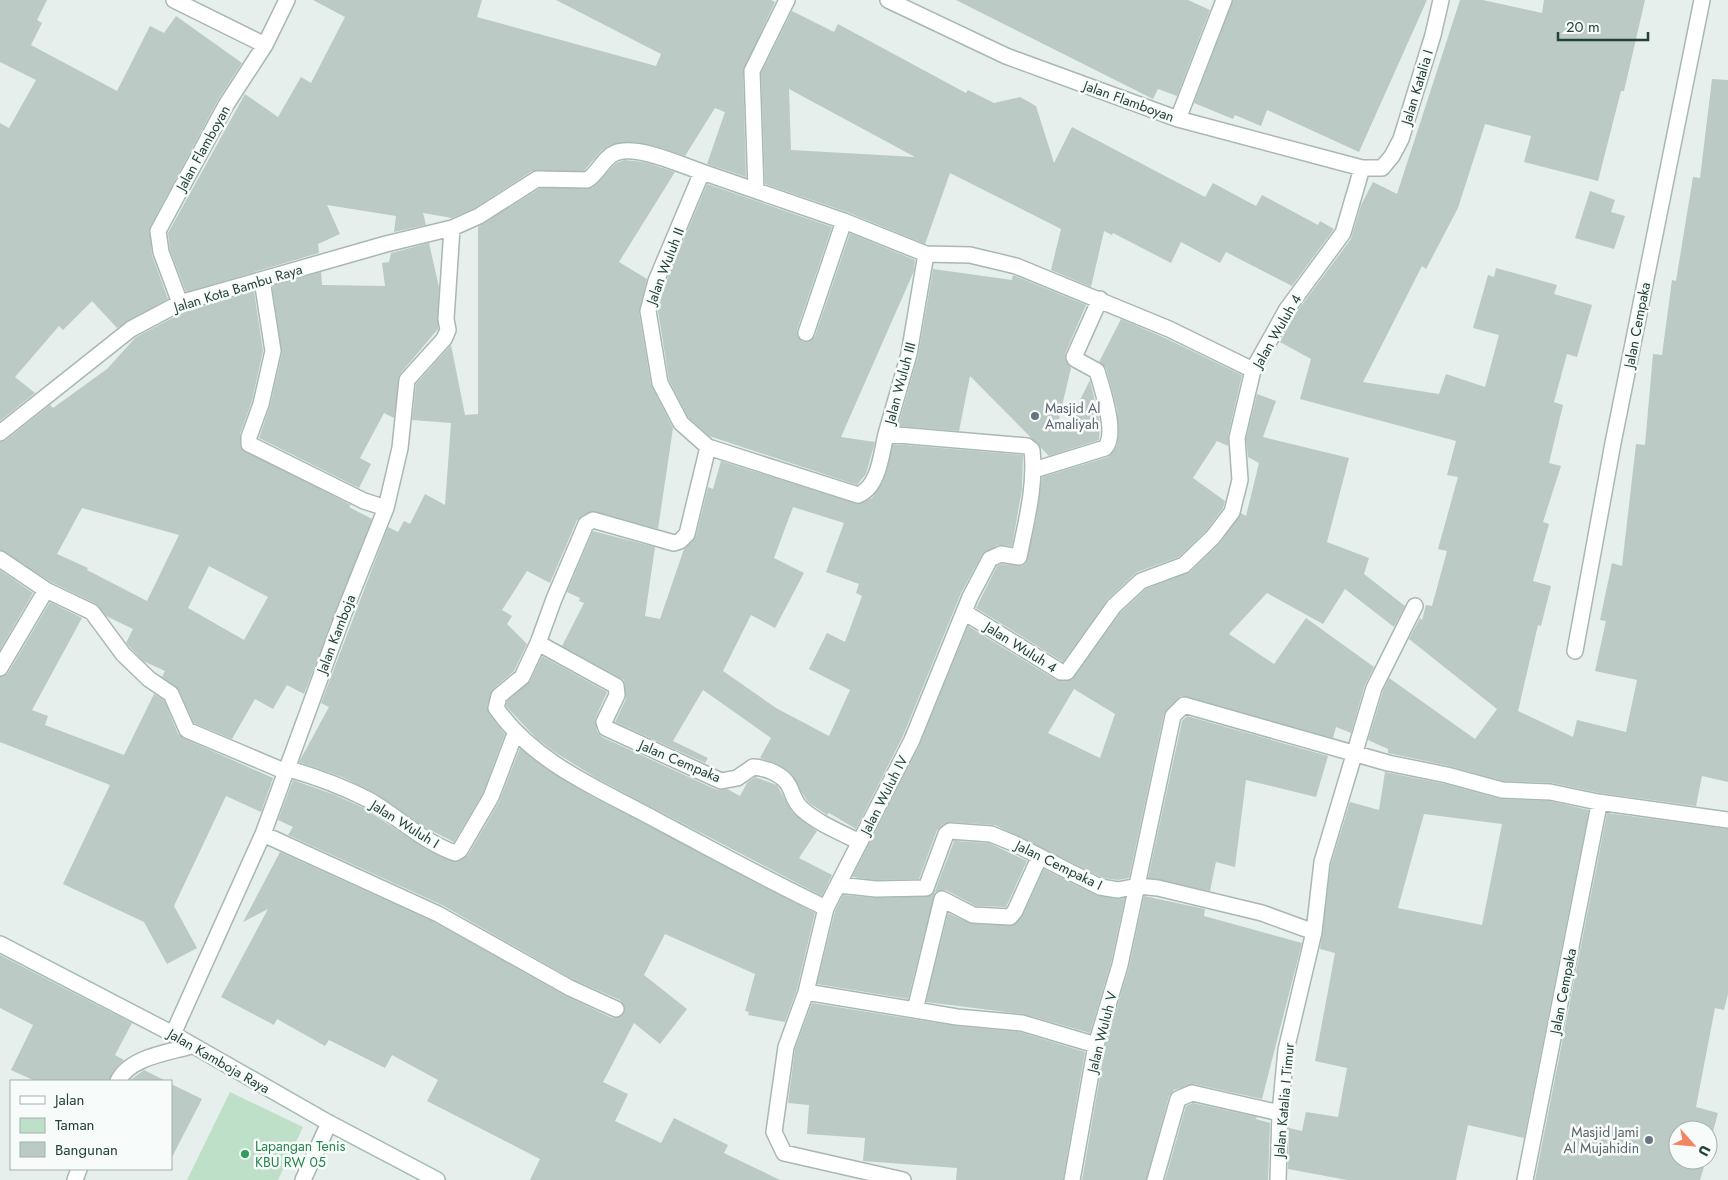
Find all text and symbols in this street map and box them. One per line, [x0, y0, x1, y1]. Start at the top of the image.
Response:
scale bar [1558, 10, 1648, 42]
text: 20 m [1566, 16, 1600, 38]
street label: Jalan Katalia I [1396, 47, 1438, 129]
street label: Jalan Flamboyan [1079, 75, 1177, 127]
street label: Jalan Flamboyan [170, 102, 235, 196]
street label: Jalan Wuluh II [640, 225, 689, 309]
street label: Jalan Kota Bambu Raya [169, 259, 305, 318]
street label: Jalan Cempaka [1619, 280, 1655, 372]
street label: Jalan Wuluh 4 [1247, 290, 1306, 373]
street label: Jalan Wuluh III [879, 340, 921, 428]
place label: Masjid Al Amaliyah [1045, 398, 1101, 434]
marker: Masjid Al Amaliyah [1029, 410, 1041, 422]
street label: Jalan Kamboja [311, 592, 360, 678]
street label: Jalan Wuluh 4 [979, 616, 1061, 677]
street label: Jalan Cempaka [634, 734, 724, 787]
street label: Jalan Wuluh IV [855, 751, 913, 840]
street label: Jalan Wuluh I [365, 794, 443, 853]
street label: Jalan Cempaka I [1010, 834, 1106, 895]
street label: Jalan Cempaka [1545, 946, 1581, 1038]
street label: Jalan Wuluh V [1082, 988, 1122, 1077]
street label: Jalan Kamboja Raya [163, 1023, 274, 1098]
street label: Jalan Katalia I Timur [1269, 1042, 1299, 1160]
legend [10, 1080, 172, 1170]
text: Jalan [53, 1089, 84, 1111]
text: Taman [55, 1114, 94, 1136]
north arrow [1668, 1120, 1718, 1170]
place label: Masjid Jami Al Mujahidin [1563, 1122, 1639, 1158]
marker: Masjid Jami Al Mujahidin [1643, 1134, 1655, 1146]
place label: Lapangan Tenis KBU RW 05 [255, 1136, 346, 1172]
text: Bangunan [55, 1139, 118, 1161]
text: U [1693, 1142, 1716, 1160]
marker: Lapangan Tenis KBU RW 05 [239, 1148, 251, 1160]

